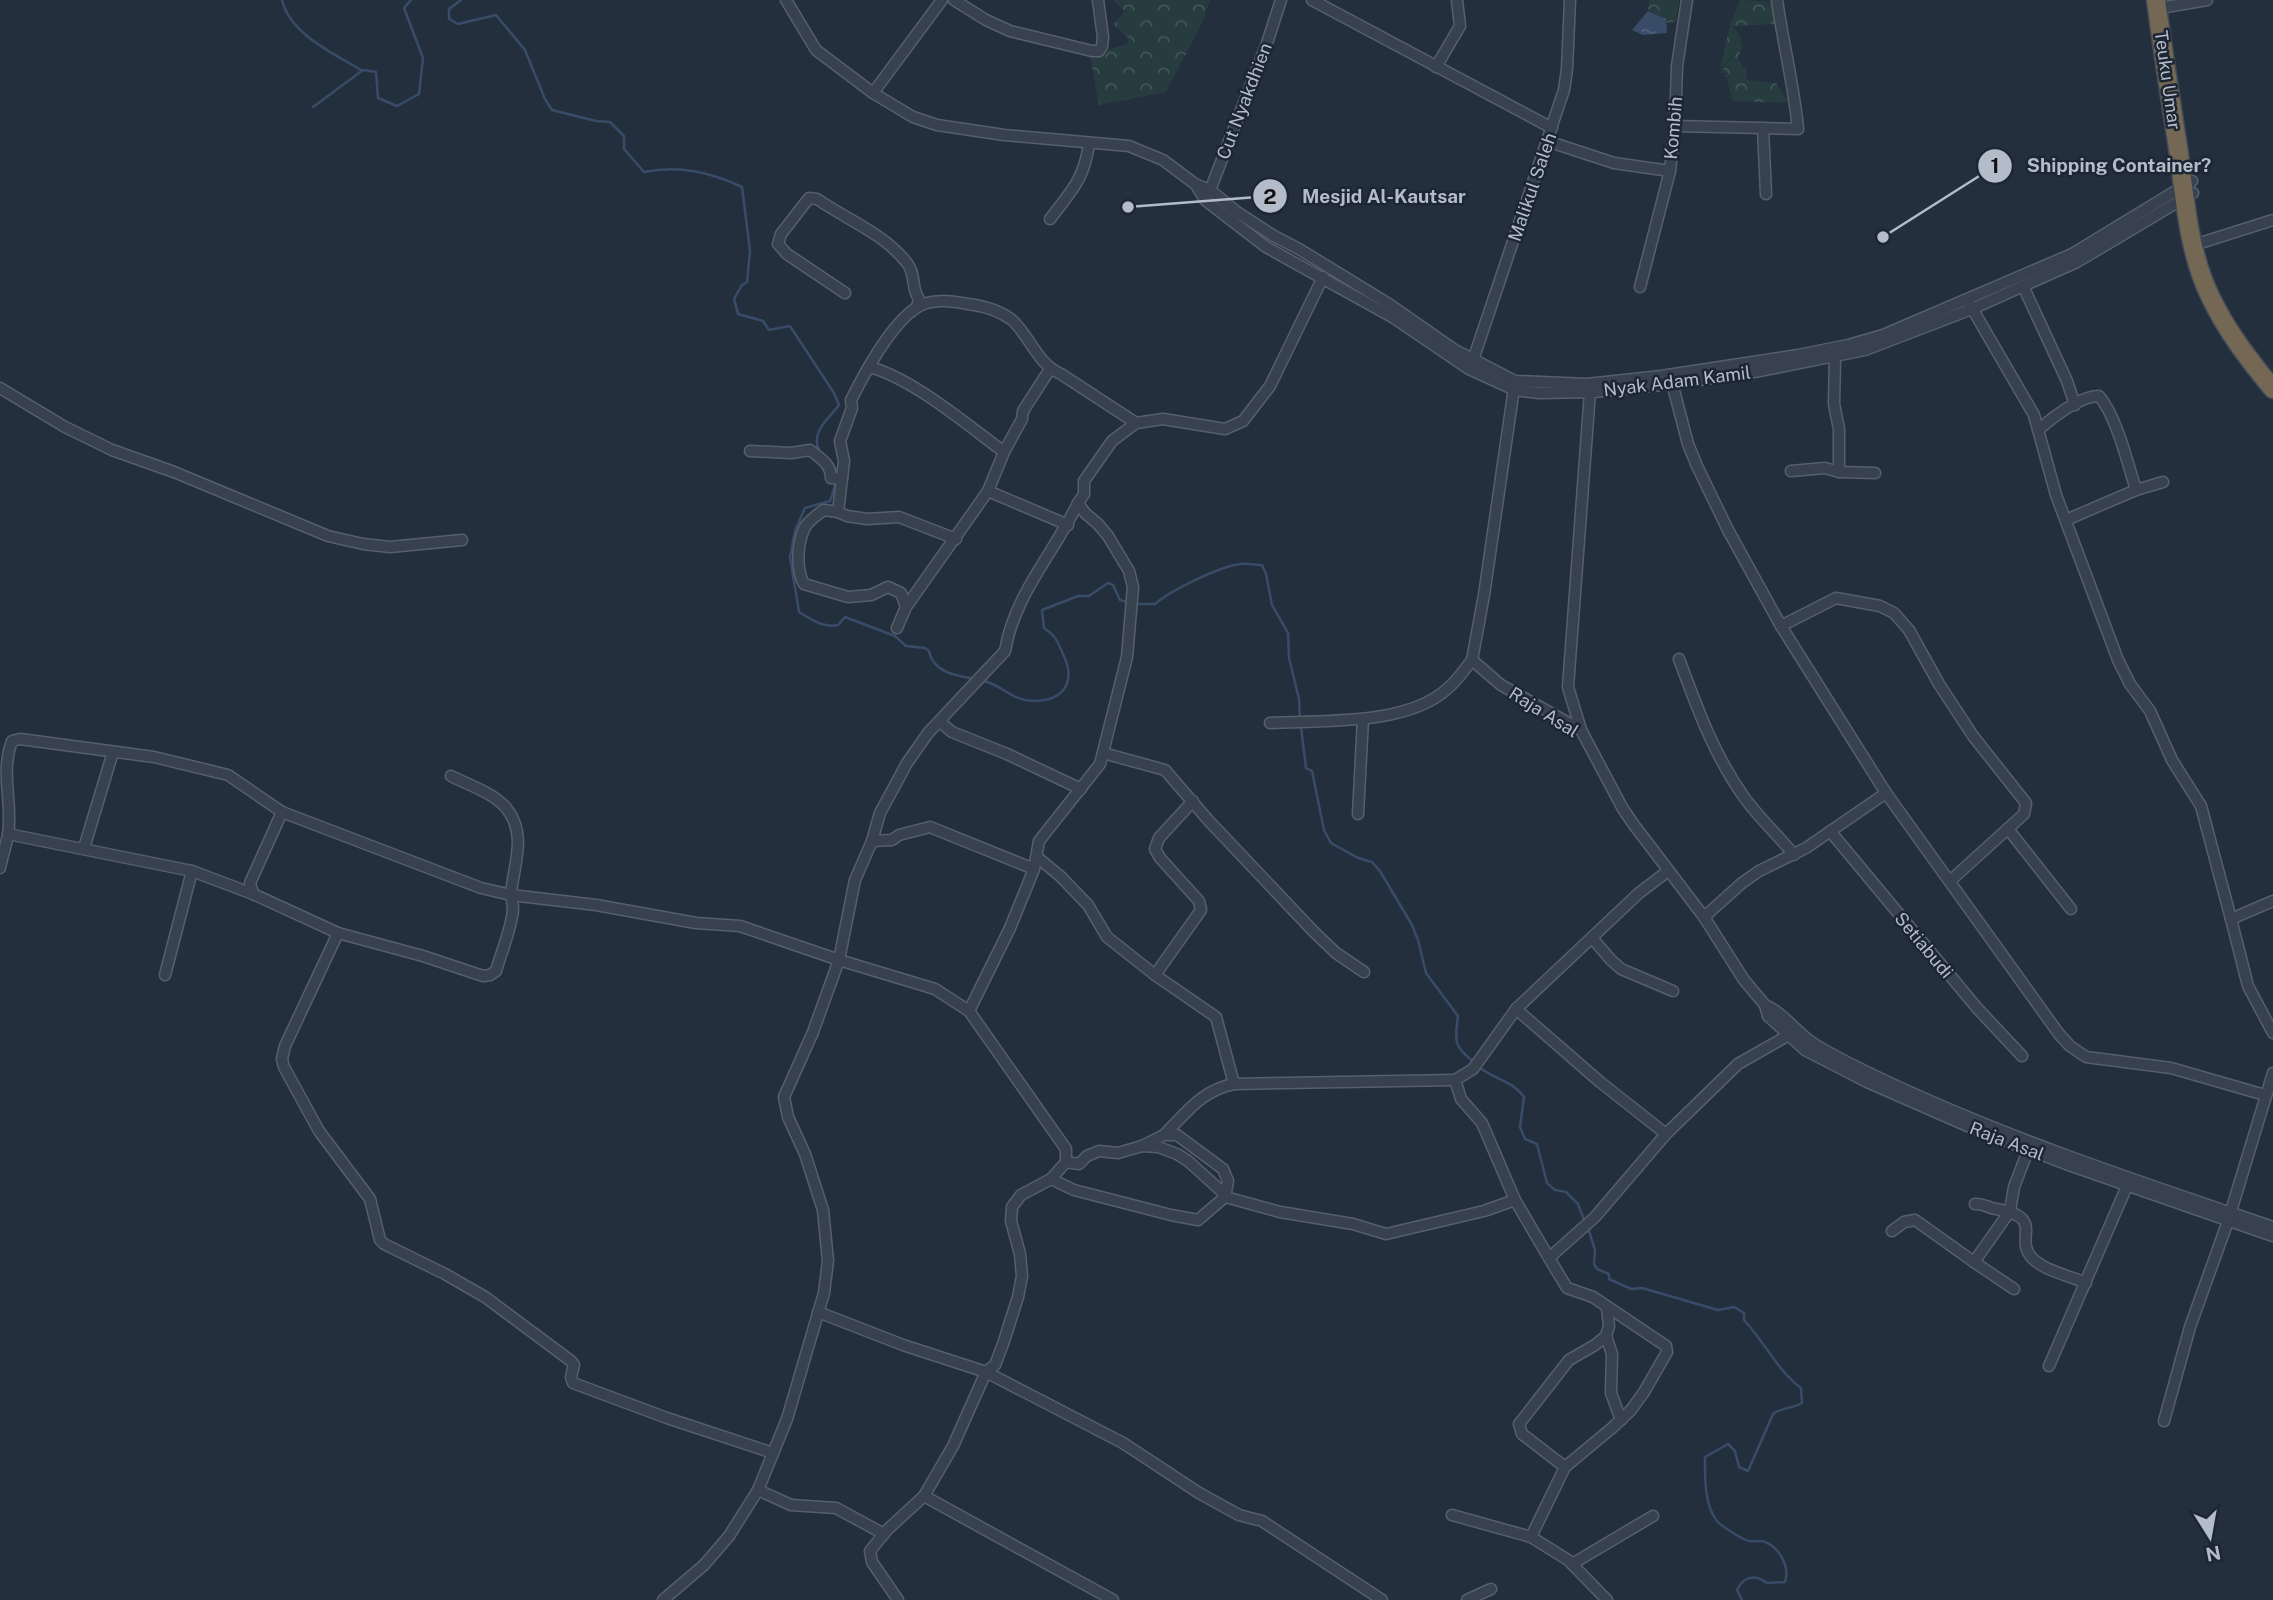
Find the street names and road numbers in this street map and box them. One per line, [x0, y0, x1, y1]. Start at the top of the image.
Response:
street label: Teuku Umar [2151, 29, 2185, 131]
street label: Cut Nyakdhien [1212, 40, 1276, 162]
street label: Kombih [1660, 96, 1686, 160]
street label: Malikul Saleh [1504, 130, 1560, 244]
street label: Nyak Adam Kamil [1602, 362, 1752, 400]
street label: Raja Asal [1505, 682, 1583, 742]
street label: Setiabudi [1890, 908, 1958, 982]
street label: Raja Asal [1967, 1117, 2047, 1165]

